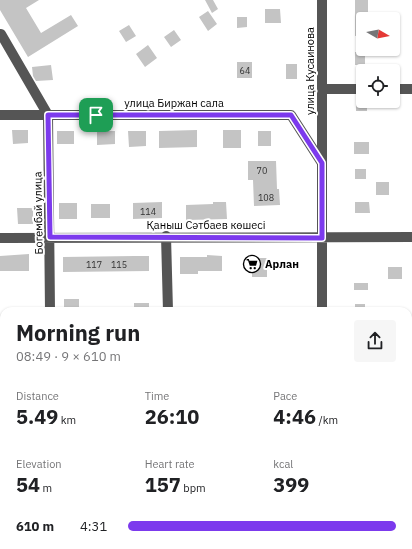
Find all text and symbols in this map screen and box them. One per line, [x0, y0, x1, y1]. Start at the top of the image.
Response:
north arrow [356, 12, 400, 56]
map controls [356, 12, 400, 108]
street label: улица Кусаинова [303, 27, 317, 115]
button: locate [356, 64, 400, 108]
house number: 64 [240, 65, 250, 76]
street label: улица Биржан сала [124, 96, 224, 110]
pin [79, 98, 113, 132]
icon: arrive [85, 104, 107, 126]
house number: 70 [257, 165, 267, 176]
street label: Богембай улица [30, 171, 46, 255]
house number: 108 [258, 192, 274, 203]
house number: 114 [140, 206, 156, 217]
street label: Қаныш Сәтбаев көшесі [146, 218, 266, 232]
supermarket icon: Арлан [242, 254, 262, 274]
place label: Арлан [265, 257, 299, 271]
house number: 117 [86, 259, 102, 270]
house number: 115 [111, 259, 127, 270]
text: Morning run [16, 318, 140, 347]
button: share [354, 320, 396, 362]
text: 08:49 · 9 × 610 m [16, 348, 121, 365]
text: Distance [16, 389, 59, 403]
text: Time [145, 389, 169, 403]
text: Pace [273, 389, 297, 403]
text: 5.49 [16, 403, 58, 430]
text: 26:10 [145, 403, 199, 430]
text: 4:46 [273, 403, 316, 430]
text: km [58, 413, 76, 427]
text: /km [316, 413, 338, 427]
text: Elevation [16, 457, 62, 471]
text: Heart rate [145, 457, 195, 471]
text: kcal [273, 457, 293, 471]
text: 54 [16, 471, 40, 498]
text: 157 [145, 471, 181, 498]
text: 399 [273, 471, 309, 498]
text: m [40, 481, 52, 495]
text: bpm [181, 481, 206, 495]
text: 610 m [16, 518, 54, 535]
text: 4:31 [80, 518, 107, 535]

